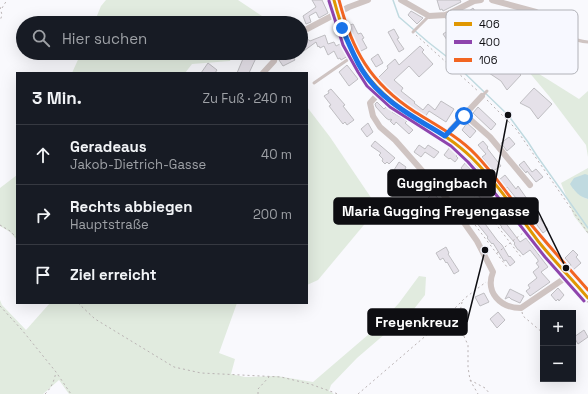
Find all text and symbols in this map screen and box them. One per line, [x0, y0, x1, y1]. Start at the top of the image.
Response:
legend [446, 10, 578, 74]
search box [16, 16, 308, 60]
text: 406 [479, 17, 500, 31]
route end [333, 19, 351, 37]
icon: search [30, 27, 52, 49]
text: Hier suchen [62, 29, 147, 48]
text: 400 [479, 35, 500, 49]
text: 106 [479, 53, 498, 67]
text: 3 Min. [32, 87, 82, 109]
text: Zu Fuß · 240 m [203, 90, 292, 107]
route start [455, 107, 473, 125]
text: Geradeaus [70, 137, 147, 156]
icon: ahead [32, 144, 54, 166]
text: 40 m [261, 146, 292, 163]
text: Jakob-Dietrich-Gasse [70, 156, 206, 173]
callout: Guggingbach [388, 170, 495, 196]
text: Guggingbach [397, 174, 487, 192]
text: Rechts abbiegen [70, 197, 192, 216]
callout: Maria Gugging Freyengasse [334, 198, 538, 224]
text: Maria Gugging Freyengasse [342, 202, 530, 220]
icon: right [32, 204, 54, 226]
text: 200 m [253, 206, 292, 223]
text: Hauptstraße [70, 216, 149, 233]
icon: arrive [32, 264, 54, 286]
text: Ziel erreicht [70, 265, 157, 284]
callout: Freyenkreuz [368, 309, 467, 335]
map controls [540, 310, 576, 382]
button: + [540, 310, 576, 346]
text: Freyenkreuz [375, 313, 459, 331]
button: − [540, 346, 576, 382]

